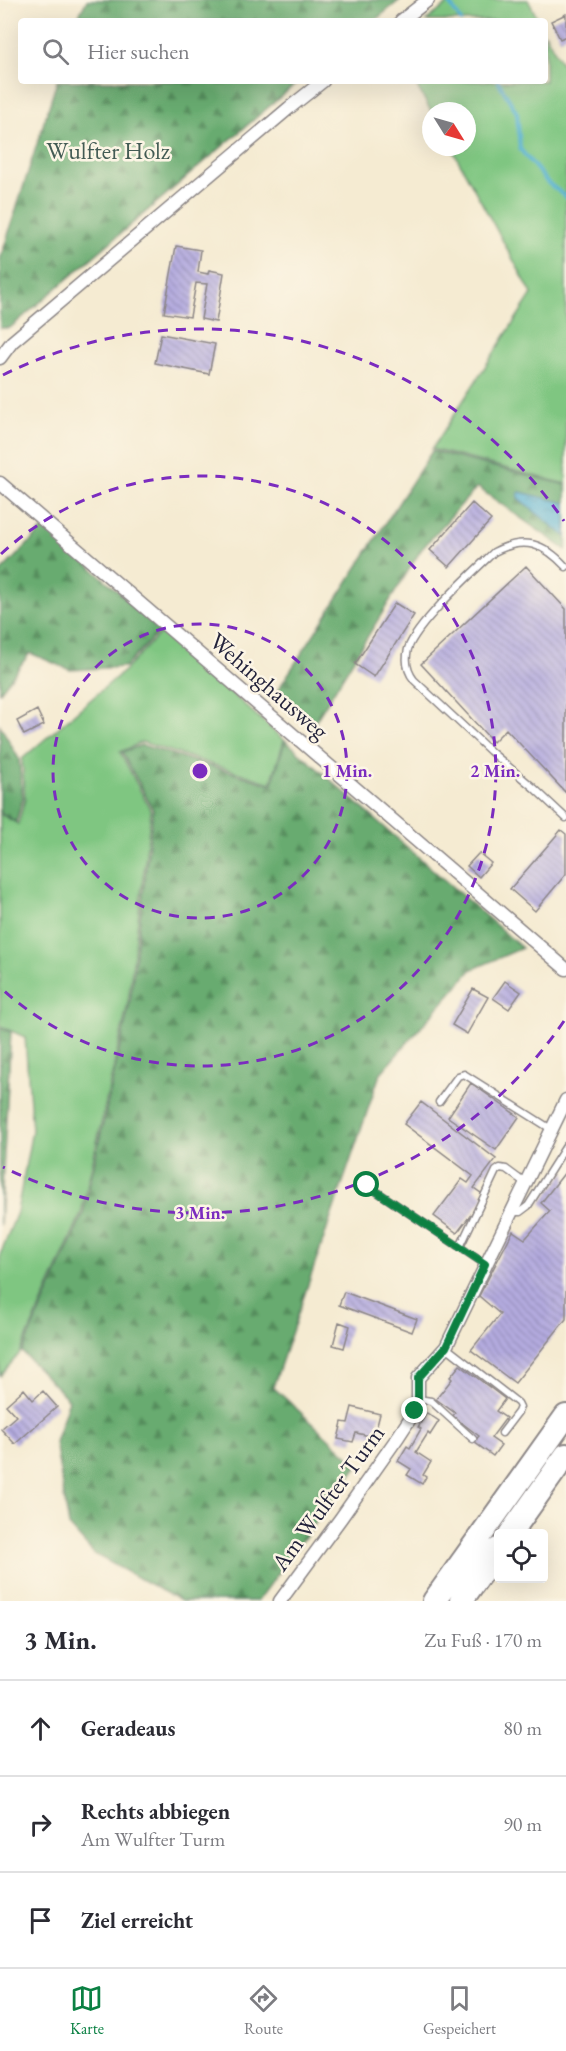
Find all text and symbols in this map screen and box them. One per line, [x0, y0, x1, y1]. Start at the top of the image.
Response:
search box [18, 18, 548, 84]
icon: search [39, 35, 72, 68]
text: Hier suchen [87, 37, 190, 66]
north arrow [422, 102, 476, 156]
park label: Wulfter Holz [46, 135, 170, 166]
street label: Wehinghausweg [203, 625, 336, 746]
text: 1 Min. [322, 759, 372, 782]
text: 2 Min. [470, 759, 520, 782]
centre of rings [190, 761, 210, 781]
route start [353, 1171, 379, 1197]
text: 3 Min. [175, 1201, 225, 1224]
route end [401, 1397, 427, 1423]
street label: Am Wulfter Turm [264, 1418, 391, 1578]
map controls [494, 1529, 548, 1583]
button: locate [494, 1529, 548, 1583]
text: 3 Min. [24, 1623, 97, 1657]
text: Zu Fuß · 170 m [424, 1627, 542, 1653]
icon: ahead [24, 1712, 57, 1745]
text: Geradeaus [81, 1714, 175, 1743]
text: 80 m [503, 1715, 542, 1741]
text: Rechts abbiegen [81, 1797, 230, 1826]
icon: right [24, 1808, 57, 1841]
text: 90 m [503, 1811, 542, 1837]
text: Am Wulfter Turm [81, 1826, 225, 1852]
icon: arrive [24, 1904, 57, 1937]
text: Ziel erreicht [81, 1906, 193, 1935]
tab: Karte [70, 1982, 104, 2039]
tab: Route [244, 1982, 283, 2039]
tab: Gespeichert [423, 1982, 496, 2039]

